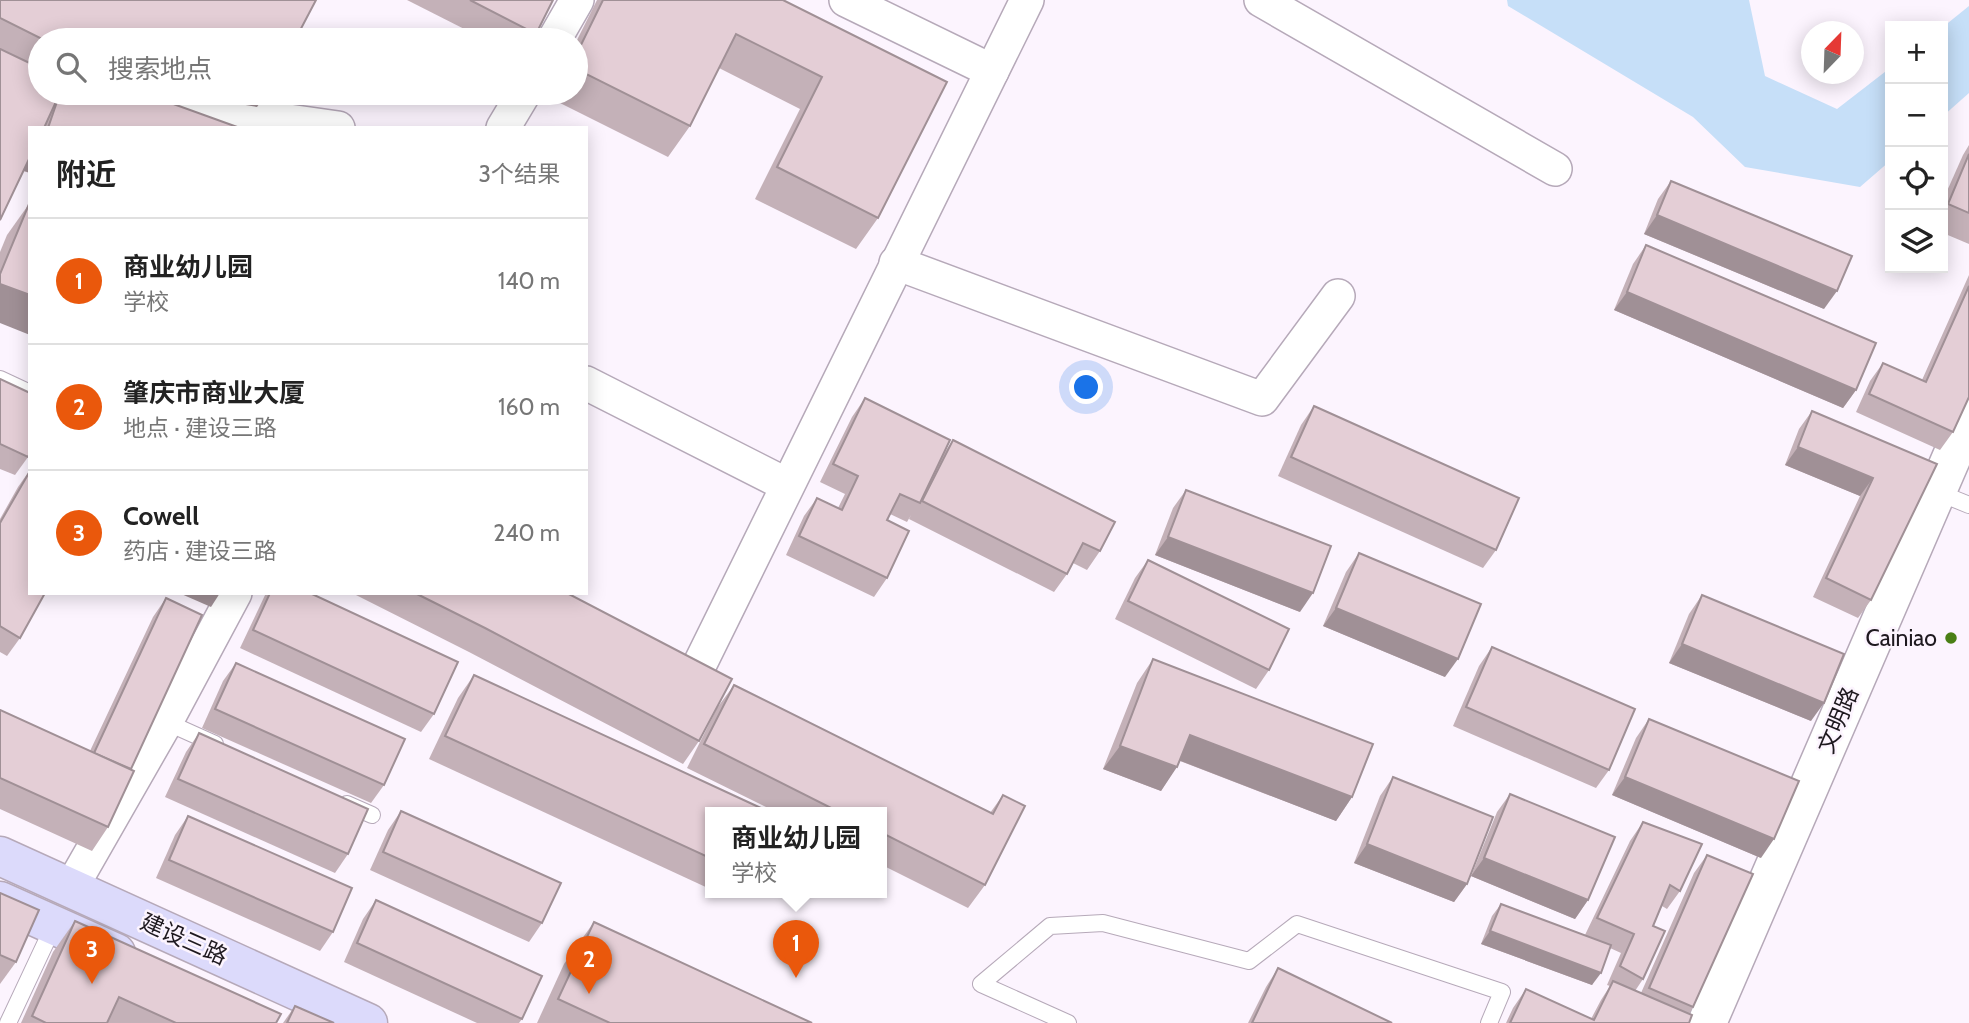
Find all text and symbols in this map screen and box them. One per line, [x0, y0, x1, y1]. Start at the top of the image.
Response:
north arrow [1801, 21, 1864, 84]
map controls [1885, 21, 1948, 273]
button: + [1885, 21, 1948, 84]
search box [28, 28, 588, 105]
icon: search [52, 48, 90, 86]
text: 搜索地点 [108, 53, 212, 85]
button: − [1885, 84, 1948, 147]
button: locate [1885, 147, 1948, 210]
text: 附近 [56, 156, 116, 193]
text: 3个结果 [479, 160, 560, 188]
button: layers [1885, 210, 1948, 273]
text: 商业幼儿园 [123, 251, 253, 283]
text: 1 [75, 267, 83, 295]
text: 140 m [498, 267, 560, 295]
text: 学校 [123, 288, 169, 316]
your location [1069, 370, 1103, 404]
text: 肇庆市商业大厦 [123, 377, 305, 409]
text: 2 [73, 393, 85, 421]
text: 160 m [498, 393, 560, 421]
text: 地点 · 建设三路 [123, 414, 277, 442]
text: Cowell [123, 500, 199, 532]
text: 3 [73, 519, 85, 547]
text: 240 m [493, 519, 560, 547]
text: 药店 · 建设三路 [123, 537, 277, 565]
place label: Cainiao [1865, 624, 1937, 652]
marker: Cainiao [1943, 630, 1959, 646]
street label: 文明路 [1812, 683, 1864, 757]
popup [705, 807, 887, 898]
text: 商业幼儿园 [731, 822, 861, 854]
text: 学校 [731, 859, 777, 887]
street label: 建设三路 [136, 908, 232, 970]
pin: 1 [773, 920, 819, 978]
pin: 3 [69, 926, 115, 984]
pin: 2 [566, 936, 612, 994]

